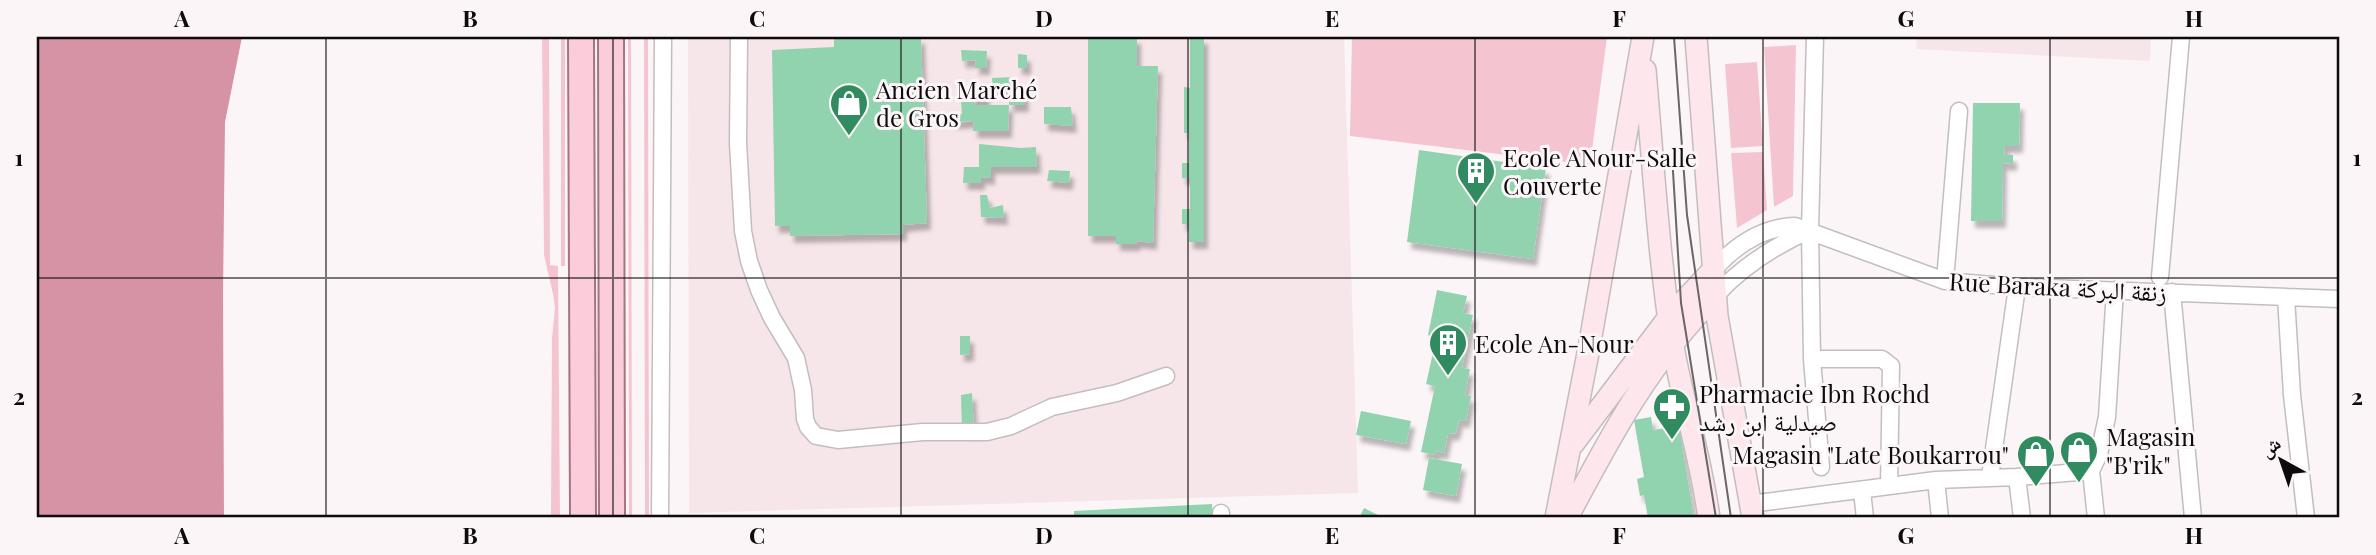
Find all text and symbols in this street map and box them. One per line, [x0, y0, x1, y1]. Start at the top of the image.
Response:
text: A [173, 2, 190, 33]
text: B [462, 2, 478, 33]
text: C [749, 2, 765, 33]
text: D [1035, 2, 1053, 33]
text: E [1325, 2, 1339, 33]
text: F [1612, 2, 1626, 33]
text: G [1898, 2, 1915, 33]
text: H [2185, 2, 2203, 33]
place label: Ancien Marché de Gros [875, 73, 1037, 133]
shop icon: Ancien Marché de Gros [828, 82, 870, 137]
text: 1 [15, 141, 24, 172]
place label: Ecole ANour-Salle Couverte [1503, 141, 1697, 201]
text: 1 [2353, 141, 2362, 172]
building icon: Ecole ANour-Salle Couverte [1455, 150, 1497, 205]
street label: Rue Baraka زنقة البركة [1948, 264, 2168, 308]
building icon: Ecole An-Nour [1427, 322, 1469, 377]
place label: Ecole An-Nour [1475, 327, 1634, 359]
place label: Pharmacie Ibn Rochd صيدلية ابن رشد [1699, 377, 1930, 437]
text: 2 [13, 380, 25, 411]
text: 2 [2351, 380, 2363, 411]
pharmacy icon: Pharmacie Ibn Rochd صيدلية ابن رشد [1651, 386, 1693, 441]
place label: Magasin "B'rik" [2106, 420, 2195, 480]
north arrow [2246, 426, 2316, 496]
shop icon: Magasin "B'rik" [2058, 429, 2100, 484]
text: ش [2253, 430, 2286, 463]
shop icon: Magasin "Late Boukarrou" [2015, 433, 2057, 488]
place label: Magasin "Late Boukarrou" [1732, 438, 2009, 470]
text: A [173, 519, 190, 550]
text: B [462, 519, 478, 550]
text: C [749, 519, 765, 550]
text: D [1035, 519, 1053, 550]
text: E [1325, 519, 1339, 550]
text: F [1612, 519, 1626, 550]
text: G [1898, 519, 1915, 550]
text: H [2185, 519, 2203, 550]

